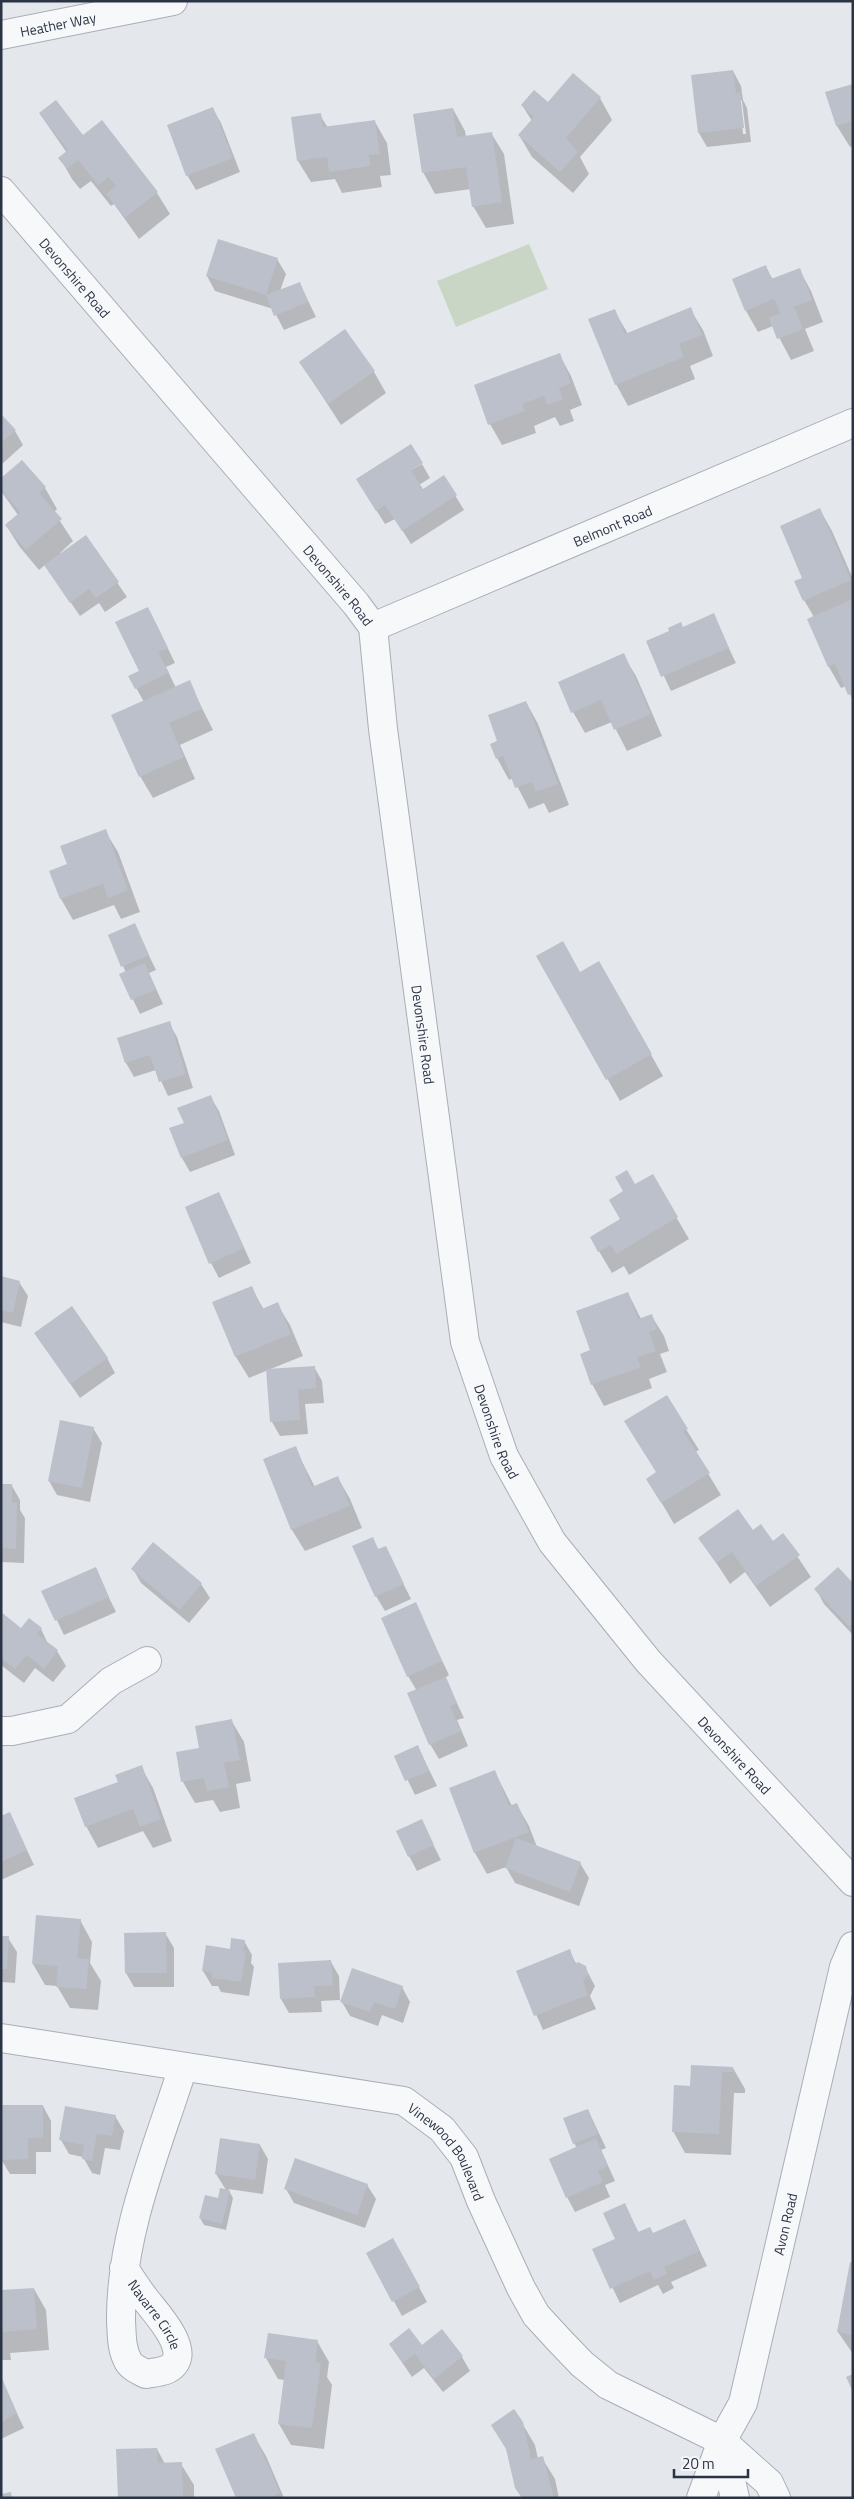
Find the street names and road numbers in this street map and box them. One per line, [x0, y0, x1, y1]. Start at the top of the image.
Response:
street label: Heather Way [18, 6, 98, 42]
street label: Devonshire Road [35, 233, 116, 322]
street label: Belmont Road [570, 499, 655, 551]
street label: Devonshire Road [299, 540, 379, 630]
street label: Devonshire Road [407, 984, 441, 1085]
street label: Devonshire Road [470, 1381, 525, 1482]
street label: Devonshire Road [693, 1711, 777, 1799]
street label: Vinewood Boulevard [404, 2097, 490, 2204]
street label: Avon Road [767, 2191, 802, 2257]
street label: Navarre Circle [123, 2275, 187, 2352]

